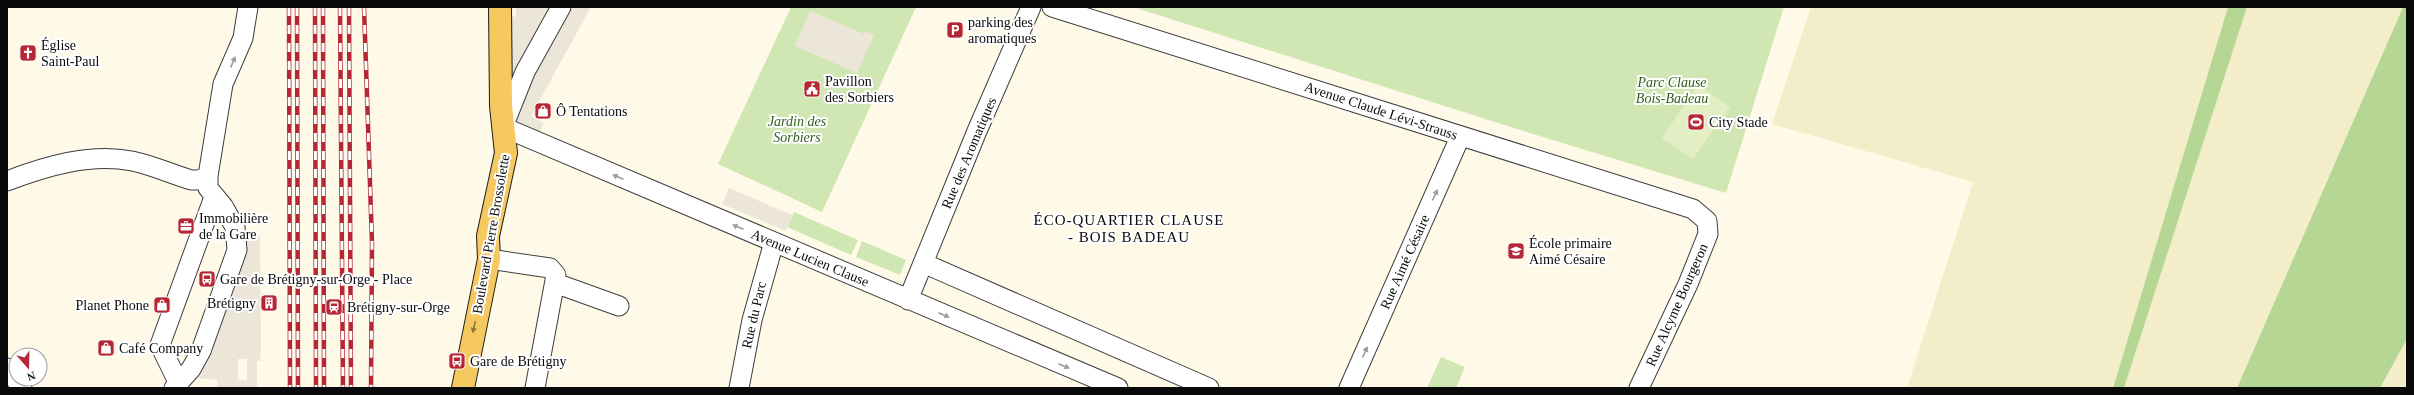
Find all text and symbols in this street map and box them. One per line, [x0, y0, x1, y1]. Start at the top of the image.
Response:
place label: parking des aromatiques [968, 15, 1036, 46]
parking icon: parking des aromatiques [945, 20, 965, 40]
place label: Église Saint-Paul [41, 37, 99, 69]
church icon: Église Saint-Paul [18, 43, 38, 63]
one-way arrow [230, 57, 236, 68]
place label: Pavillon des Sorbiers [825, 74, 894, 105]
park label: Parc Clause Bois-Badeau [1636, 75, 1708, 106]
public building icon: Pavillon des Sorbiers [802, 79, 822, 99]
street label: Avenue Claude Lévi-Strauss [1303, 79, 1459, 143]
street label: Rue des Aromatiques [939, 95, 999, 211]
shop icon: Ô Tentations [533, 101, 553, 121]
place label: Ô Tentations [556, 103, 627, 119]
sports icon: City Stade [1686, 112, 1706, 132]
park label: Jardin des Sorbiers [768, 114, 827, 145]
place label: City Stade [1709, 115, 1768, 130]
street label: Boulevard Pierre Brossolette [470, 153, 512, 315]
one-way arrow [612, 173, 624, 179]
one-way arrow [1431, 189, 1438, 201]
place label: Immobilière de la Gare [199, 211, 268, 242]
district label: ÉCO-QUARTIER CLAUSE - BOIS BADEAU [1033, 212, 1225, 245]
street label: Rue Aimé Césaire [1377, 212, 1433, 312]
office icon: Immobilière de la Gare [176, 216, 196, 236]
one-way arrow [732, 224, 744, 230]
street label: Avenue Lucien Clause [749, 226, 871, 290]
place label: École primaire Aimé Césaire [1529, 235, 1612, 267]
school or university icon: École primaire Aimé Césaire [1506, 241, 1526, 261]
street label: Rue Alcyme Bourgeron [1643, 241, 1711, 369]
bus stop icon: Gare de Brétigny-sur-Orge - Place [197, 269, 217, 289]
place label: Gare de Brétigny-sur-Orge - Place [220, 272, 412, 287]
street label: Rue du Parc [739, 280, 769, 350]
building icon: Brétigny [259, 293, 279, 313]
shop icon: Planet Phone [152, 295, 172, 315]
place label: Brétigny [207, 296, 256, 311]
station icon: Brétigny-sur-Orge [324, 297, 344, 317]
place label: Planet Phone [76, 298, 149, 313]
place label: Brétigny-sur-Orge [347, 300, 450, 315]
one-way arrow [939, 312, 950, 318]
one-way arrow [470, 321, 476, 334]
shop icon: Café Company [96, 338, 116, 358]
place label: Café Company [119, 341, 203, 356]
north arrow [8, 347, 48, 387]
one-way arrow [1362, 347, 1368, 358]
bus stop icon: Gare de Brétigny [447, 351, 467, 371]
place label: Gare de Brétigny [470, 354, 566, 369]
one-way arrow [1059, 363, 1071, 369]
text: N [26, 369, 37, 383]

